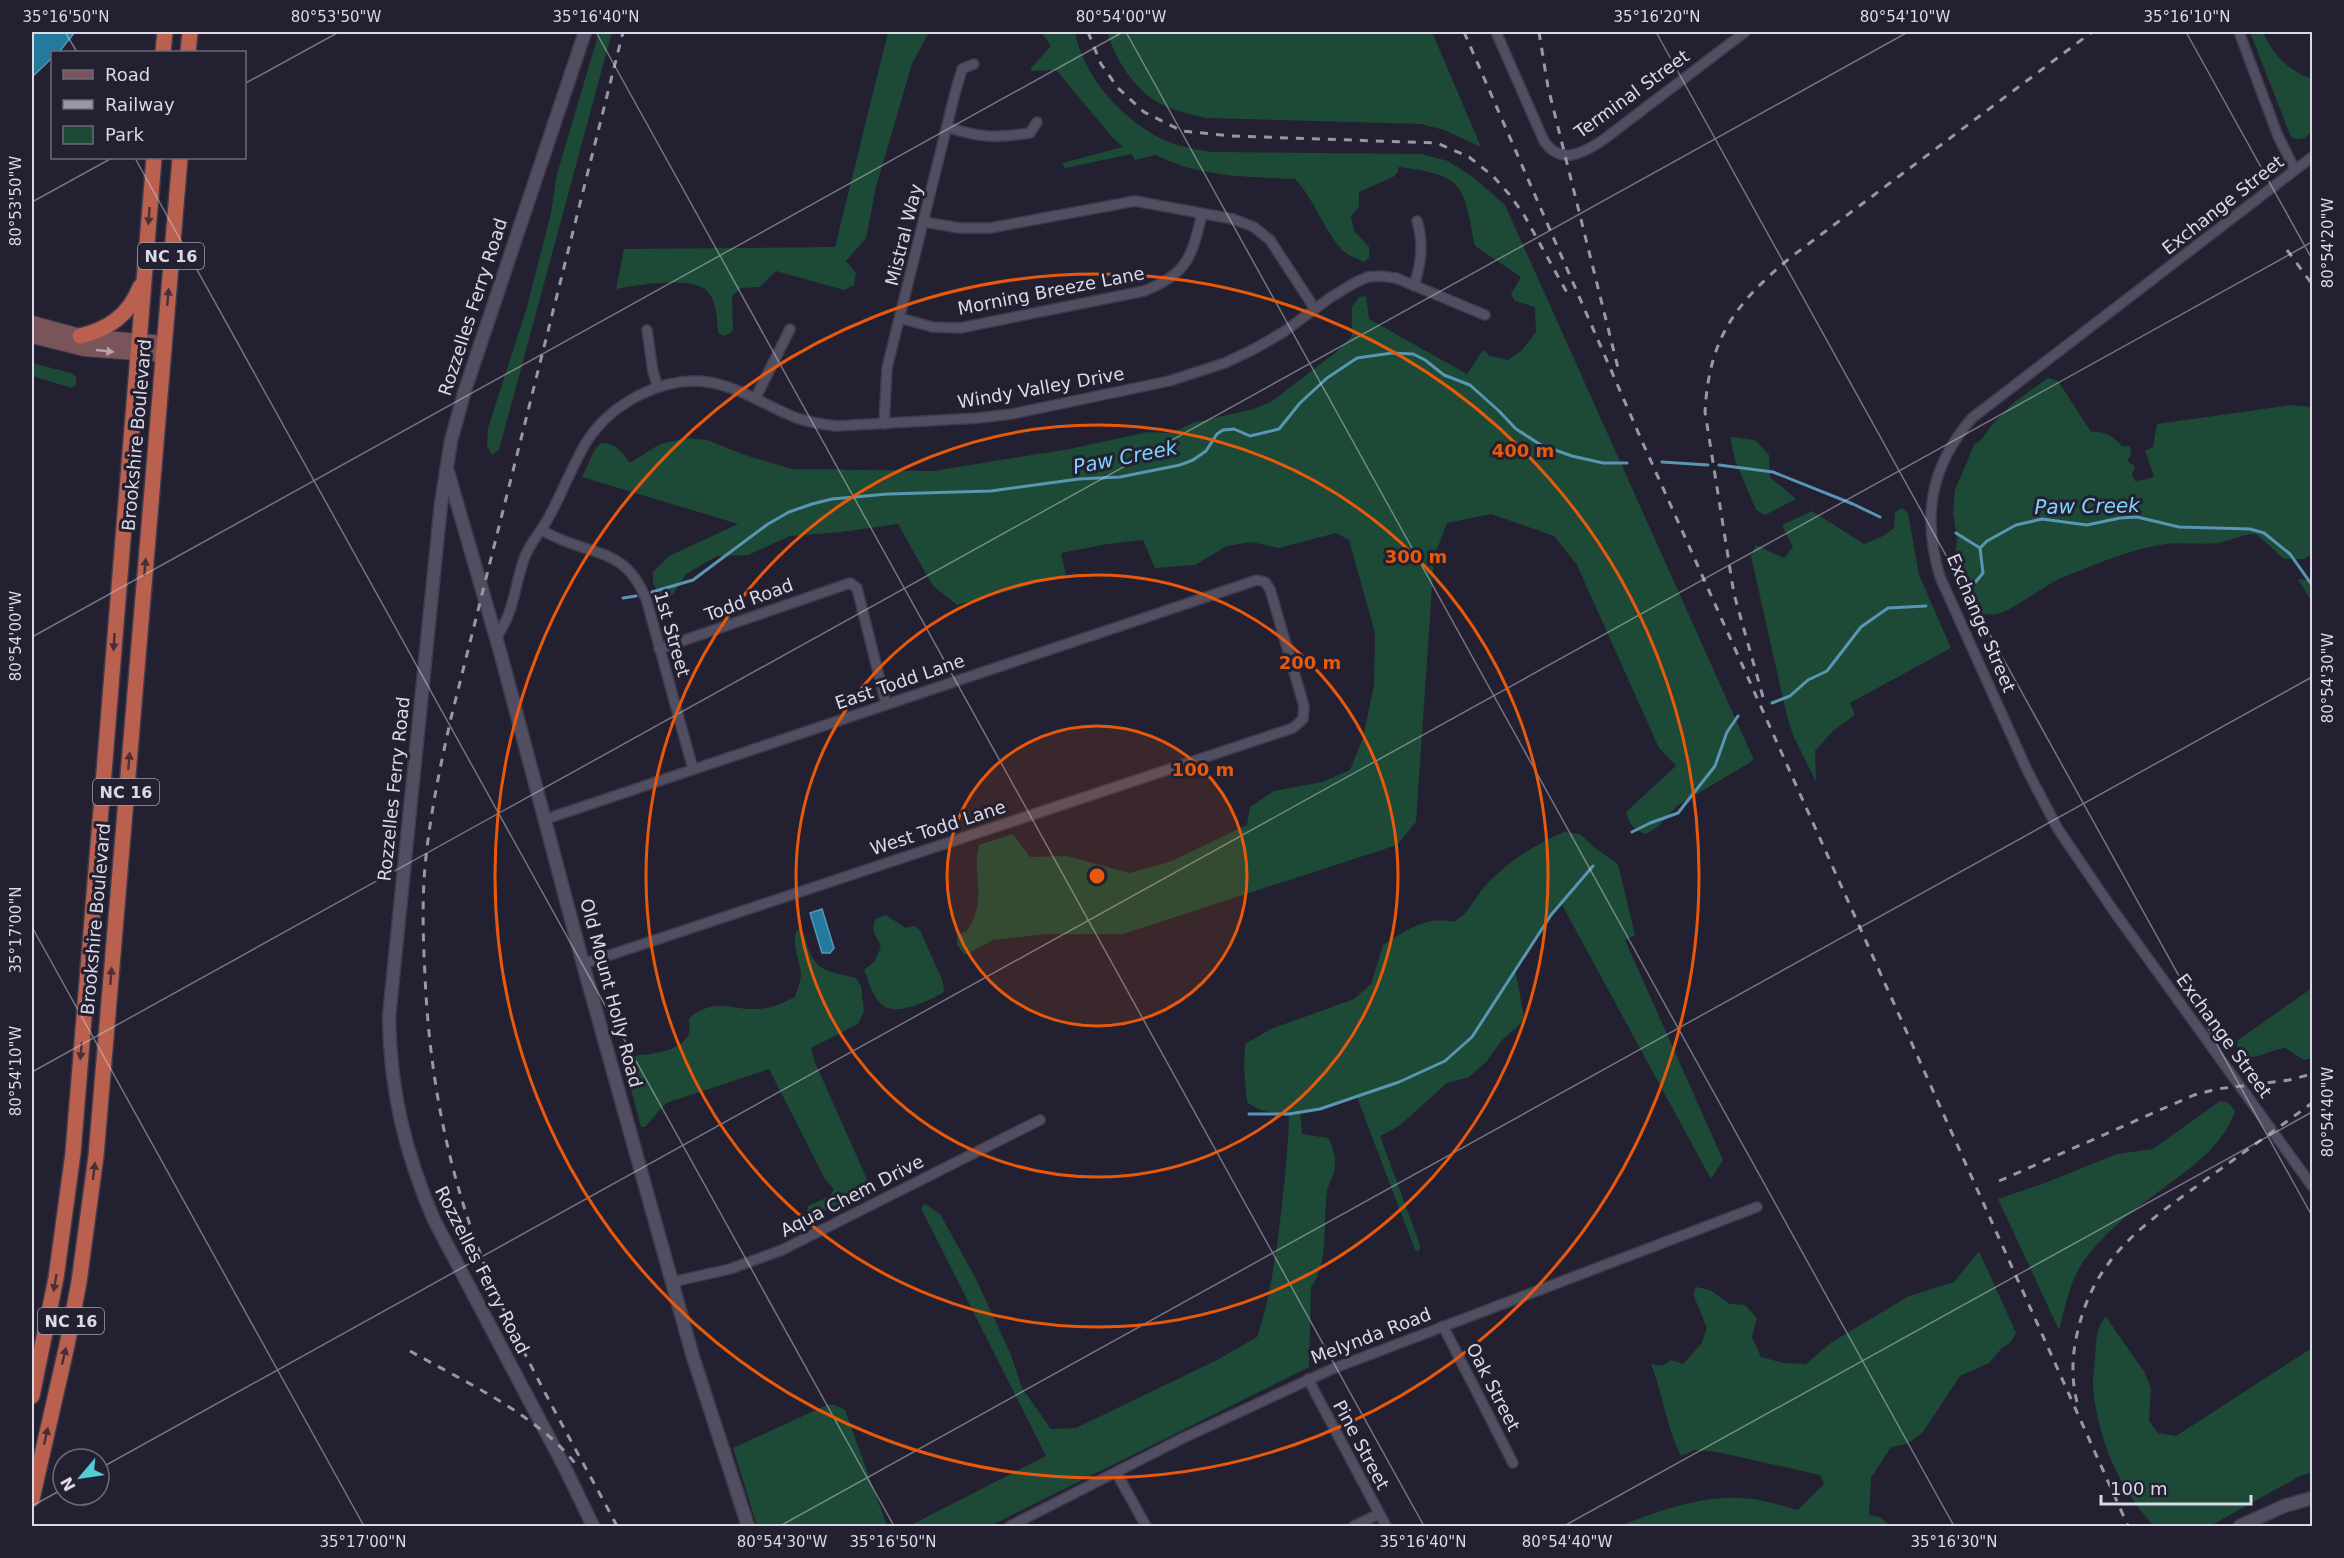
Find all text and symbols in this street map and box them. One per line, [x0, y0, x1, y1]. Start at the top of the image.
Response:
text: 35°16'50"N [22, 8, 110, 26]
text: 80°53'50"W [291, 8, 381, 26]
text: 35°16'40"N [552, 8, 640, 26]
text: 80°54'00"W [1076, 8, 1166, 26]
text: 35°16'20"N [1613, 8, 1701, 26]
text: 80°54'10"W [1860, 8, 1950, 26]
text: 35°16'10"N [2143, 8, 2231, 26]
street label: Terminal Street [1570, 45, 1693, 143]
legend [51, 51, 246, 159]
text: Road [105, 64, 150, 85]
text: Railway [105, 94, 175, 115]
text: Park [105, 124, 144, 145]
street label: Exchange Street [2158, 151, 2288, 259]
text: 80°53'50"W [7, 156, 25, 246]
street label: Mistral Way [881, 181, 926, 288]
text: 80°54'20"W [2319, 198, 2337, 288]
one-way arrow [145, 206, 154, 225]
street label: Rozzelles Ferry Road [434, 215, 511, 398]
road number: NC 16 [138, 243, 204, 269]
street label: Morning Breeze Lane [956, 262, 1146, 319]
one-way arrow [163, 287, 173, 306]
street label: Brookshire Boulevard [118, 338, 155, 532]
one-way arrow [95, 346, 114, 356]
street label: Windy Valley Drive [956, 362, 1126, 413]
water label: Paw Creek [1071, 435, 1180, 479]
text: 400 m [1492, 440, 1554, 461]
water label: Paw Creek [2034, 493, 2141, 519]
text: 300 m [1385, 546, 1447, 567]
street label: Exchange Street [1943, 550, 2020, 695]
one-way arrow [140, 557, 150, 576]
street label: Todd Road [701, 574, 796, 626]
street label: 1st Street [650, 589, 695, 679]
text: 80°54'00"W [7, 591, 25, 681]
one-way arrow [109, 632, 119, 651]
text: 80°54'30"W [2319, 633, 2337, 723]
street label: East Todd Lane [832, 650, 967, 714]
text: 200 m [1279, 652, 1341, 673]
street label: Rozzelles Ferry Road [373, 696, 414, 882]
one-way arrow [124, 752, 134, 771]
text: 100 m [1172, 759, 1234, 780]
road number: NC 16 [93, 779, 159, 805]
street label: West Todd Lane [868, 796, 1008, 859]
street label: Brookshire Boulevard [77, 822, 114, 1016]
centre of rings [1087, 866, 1107, 886]
text: 35°17'00"N [7, 886, 25, 974]
street label: Old Mount Holly Road [576, 896, 647, 1090]
one-way arrow [106, 967, 116, 986]
street label: Exchange Street [2172, 970, 2277, 1102]
text: 80°54'10"W [7, 1026, 25, 1116]
one-way arrow [77, 1041, 86, 1060]
text: 80°54'40"W [2319, 1067, 2337, 1157]
street label: Aqua Chem Drive [777, 1150, 927, 1241]
one-way arrow [90, 1161, 99, 1180]
street label: Rozzelles Ferry Road [431, 1182, 534, 1357]
one-way arrow [50, 1273, 59, 1292]
street label: Melynda Road [1308, 1303, 1434, 1368]
road number: NC 16 [38, 1308, 104, 1334]
street label: Oak Street [1462, 1339, 1525, 1434]
one-way arrow [60, 1347, 70, 1365]
street label: Pine Street [1329, 1396, 1394, 1493]
one-way arrow [42, 1426, 51, 1445]
north arrow [51, 1447, 111, 1507]
scale bar [2101, 1468, 2251, 1506]
text: N [57, 1474, 80, 1494]
text: 100 m [2110, 1478, 2168, 1499]
text: 35°17'00"N [319, 1533, 407, 1551]
text: 80°54'30"W [737, 1533, 827, 1551]
text: 35°16'50"N [849, 1533, 937, 1551]
text: 35°16'40"N [1379, 1533, 1467, 1551]
text: 80°54'40"W [1522, 1533, 1612, 1551]
text: 35°16'30"N [1910, 1533, 1998, 1551]

